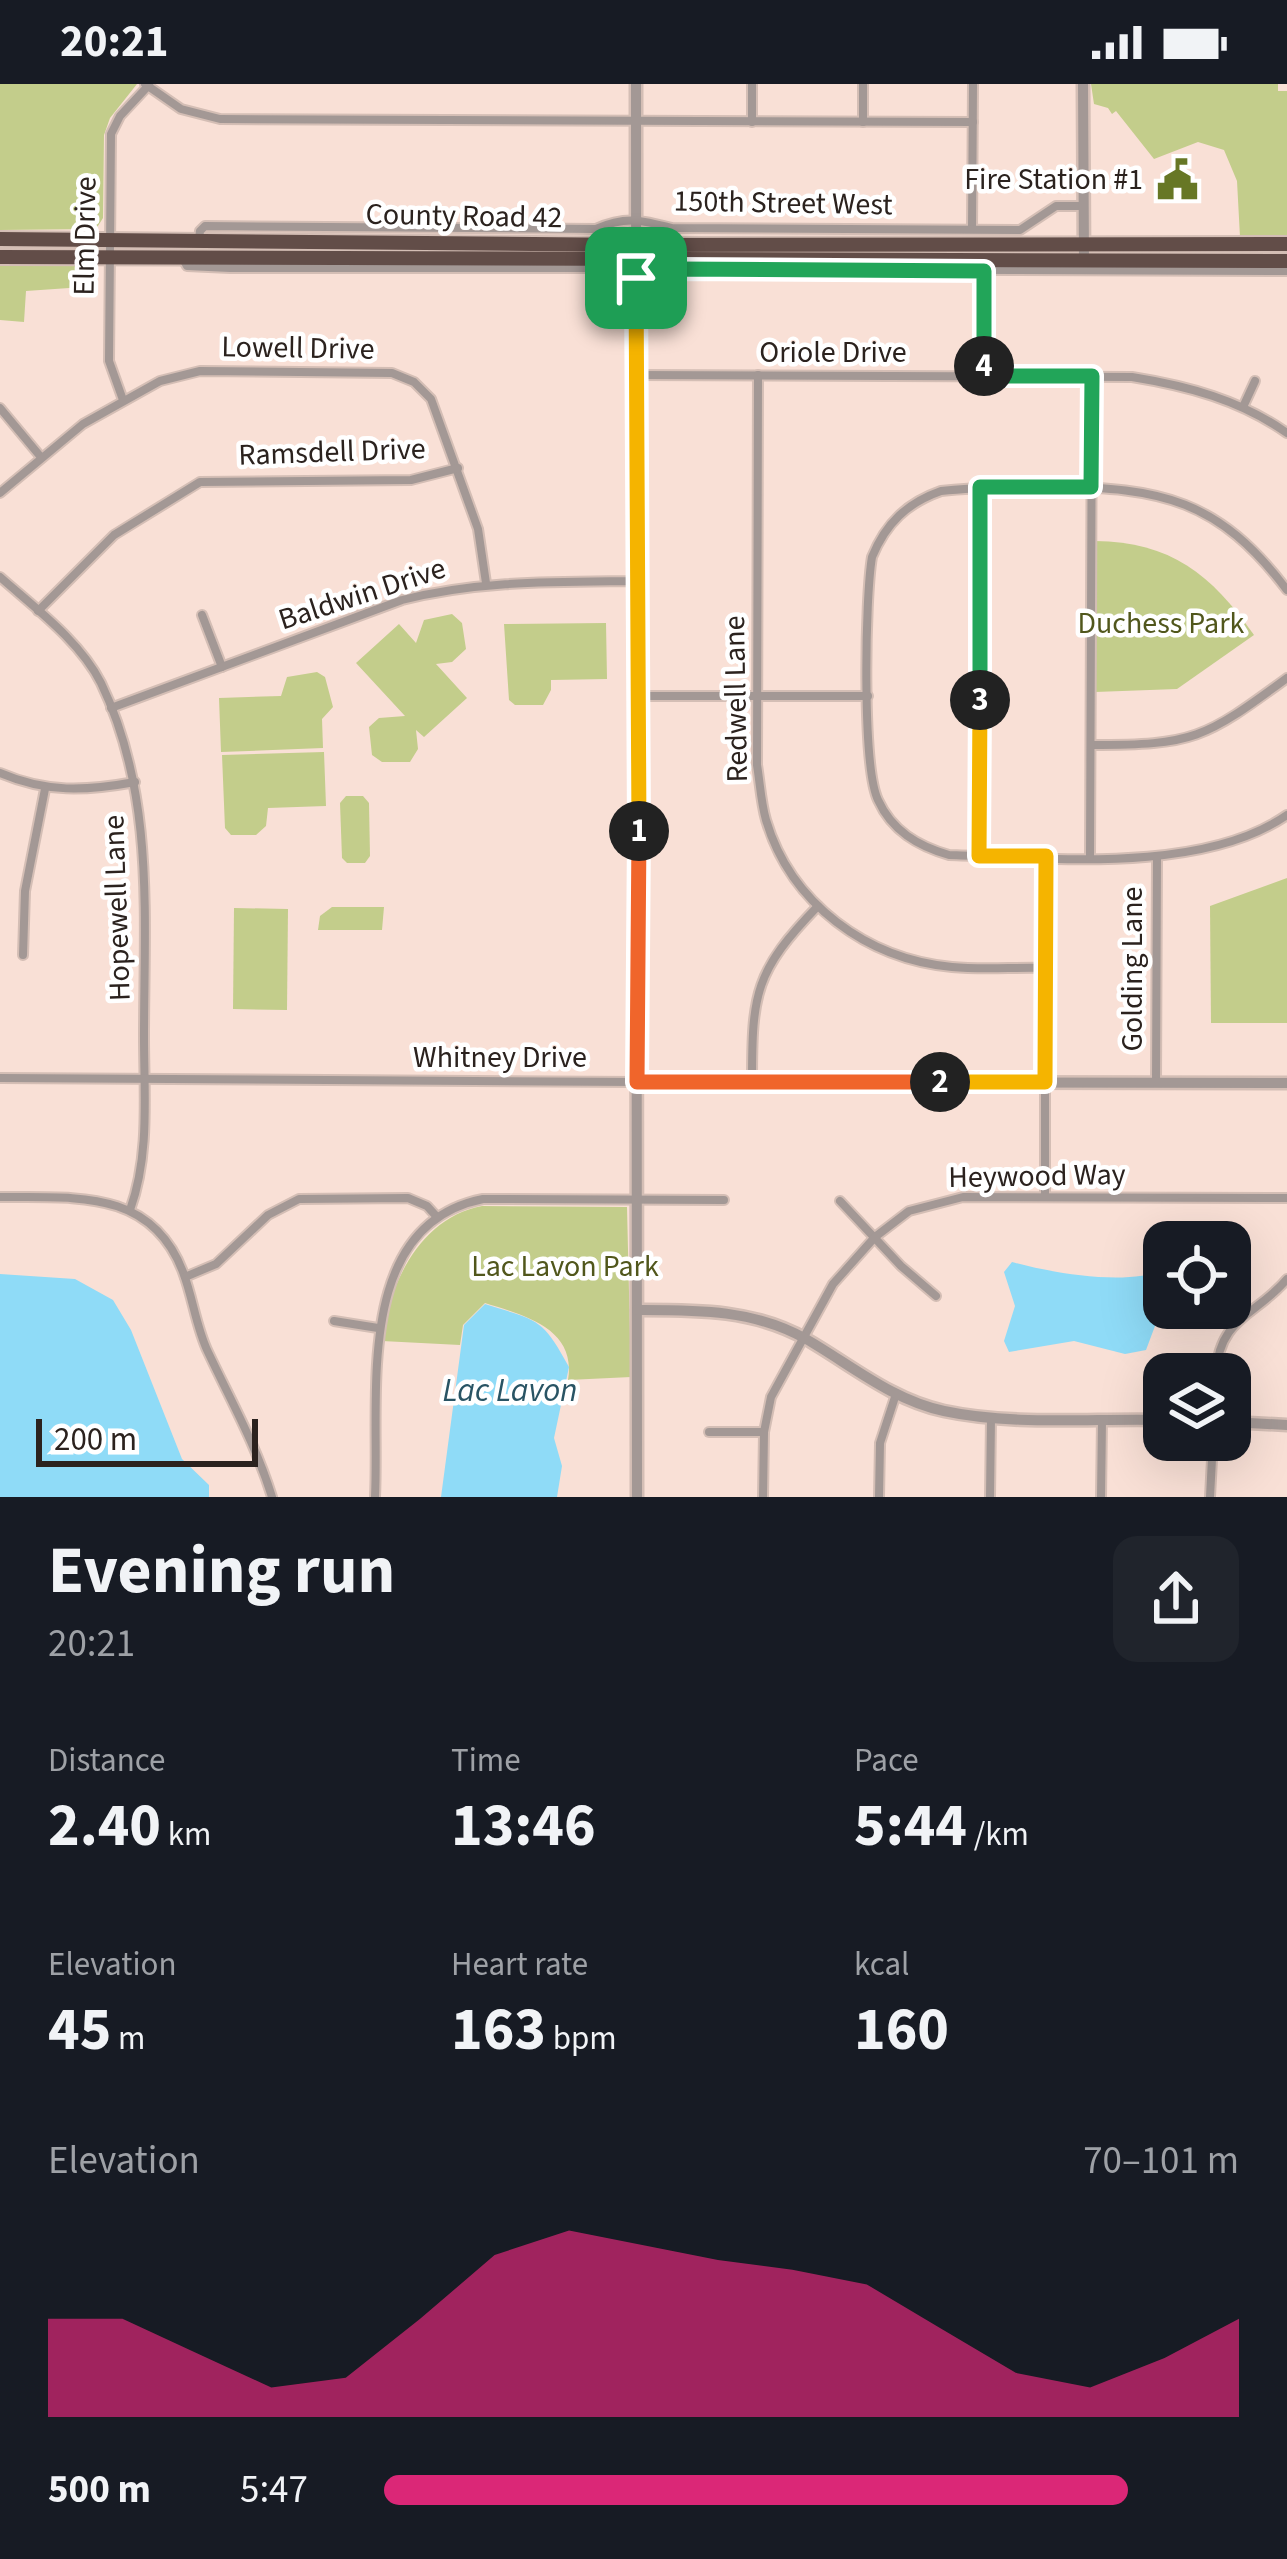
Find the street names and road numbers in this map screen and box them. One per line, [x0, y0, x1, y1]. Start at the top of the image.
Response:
street label: Elm Drive [62, 176, 108, 296]
street label: 150th Street West [673, 180, 893, 226]
street label: County Road 42 [365, 193, 563, 239]
street label: Lowell Drive [221, 325, 375, 371]
street label: Oriole Drive [759, 331, 907, 374]
street label: Ramsdell Drive [238, 427, 426, 477]
street label: Baldwin Drive [273, 547, 451, 641]
street label: Redwell Lane [713, 615, 759, 783]
street label: Hopewell Lane [92, 814, 142, 1002]
street label: Golding Lane [1111, 887, 1154, 1051]
street label: Whitney Drive [413, 1036, 587, 1079]
street label: Heywood Way [948, 1153, 1126, 1199]

